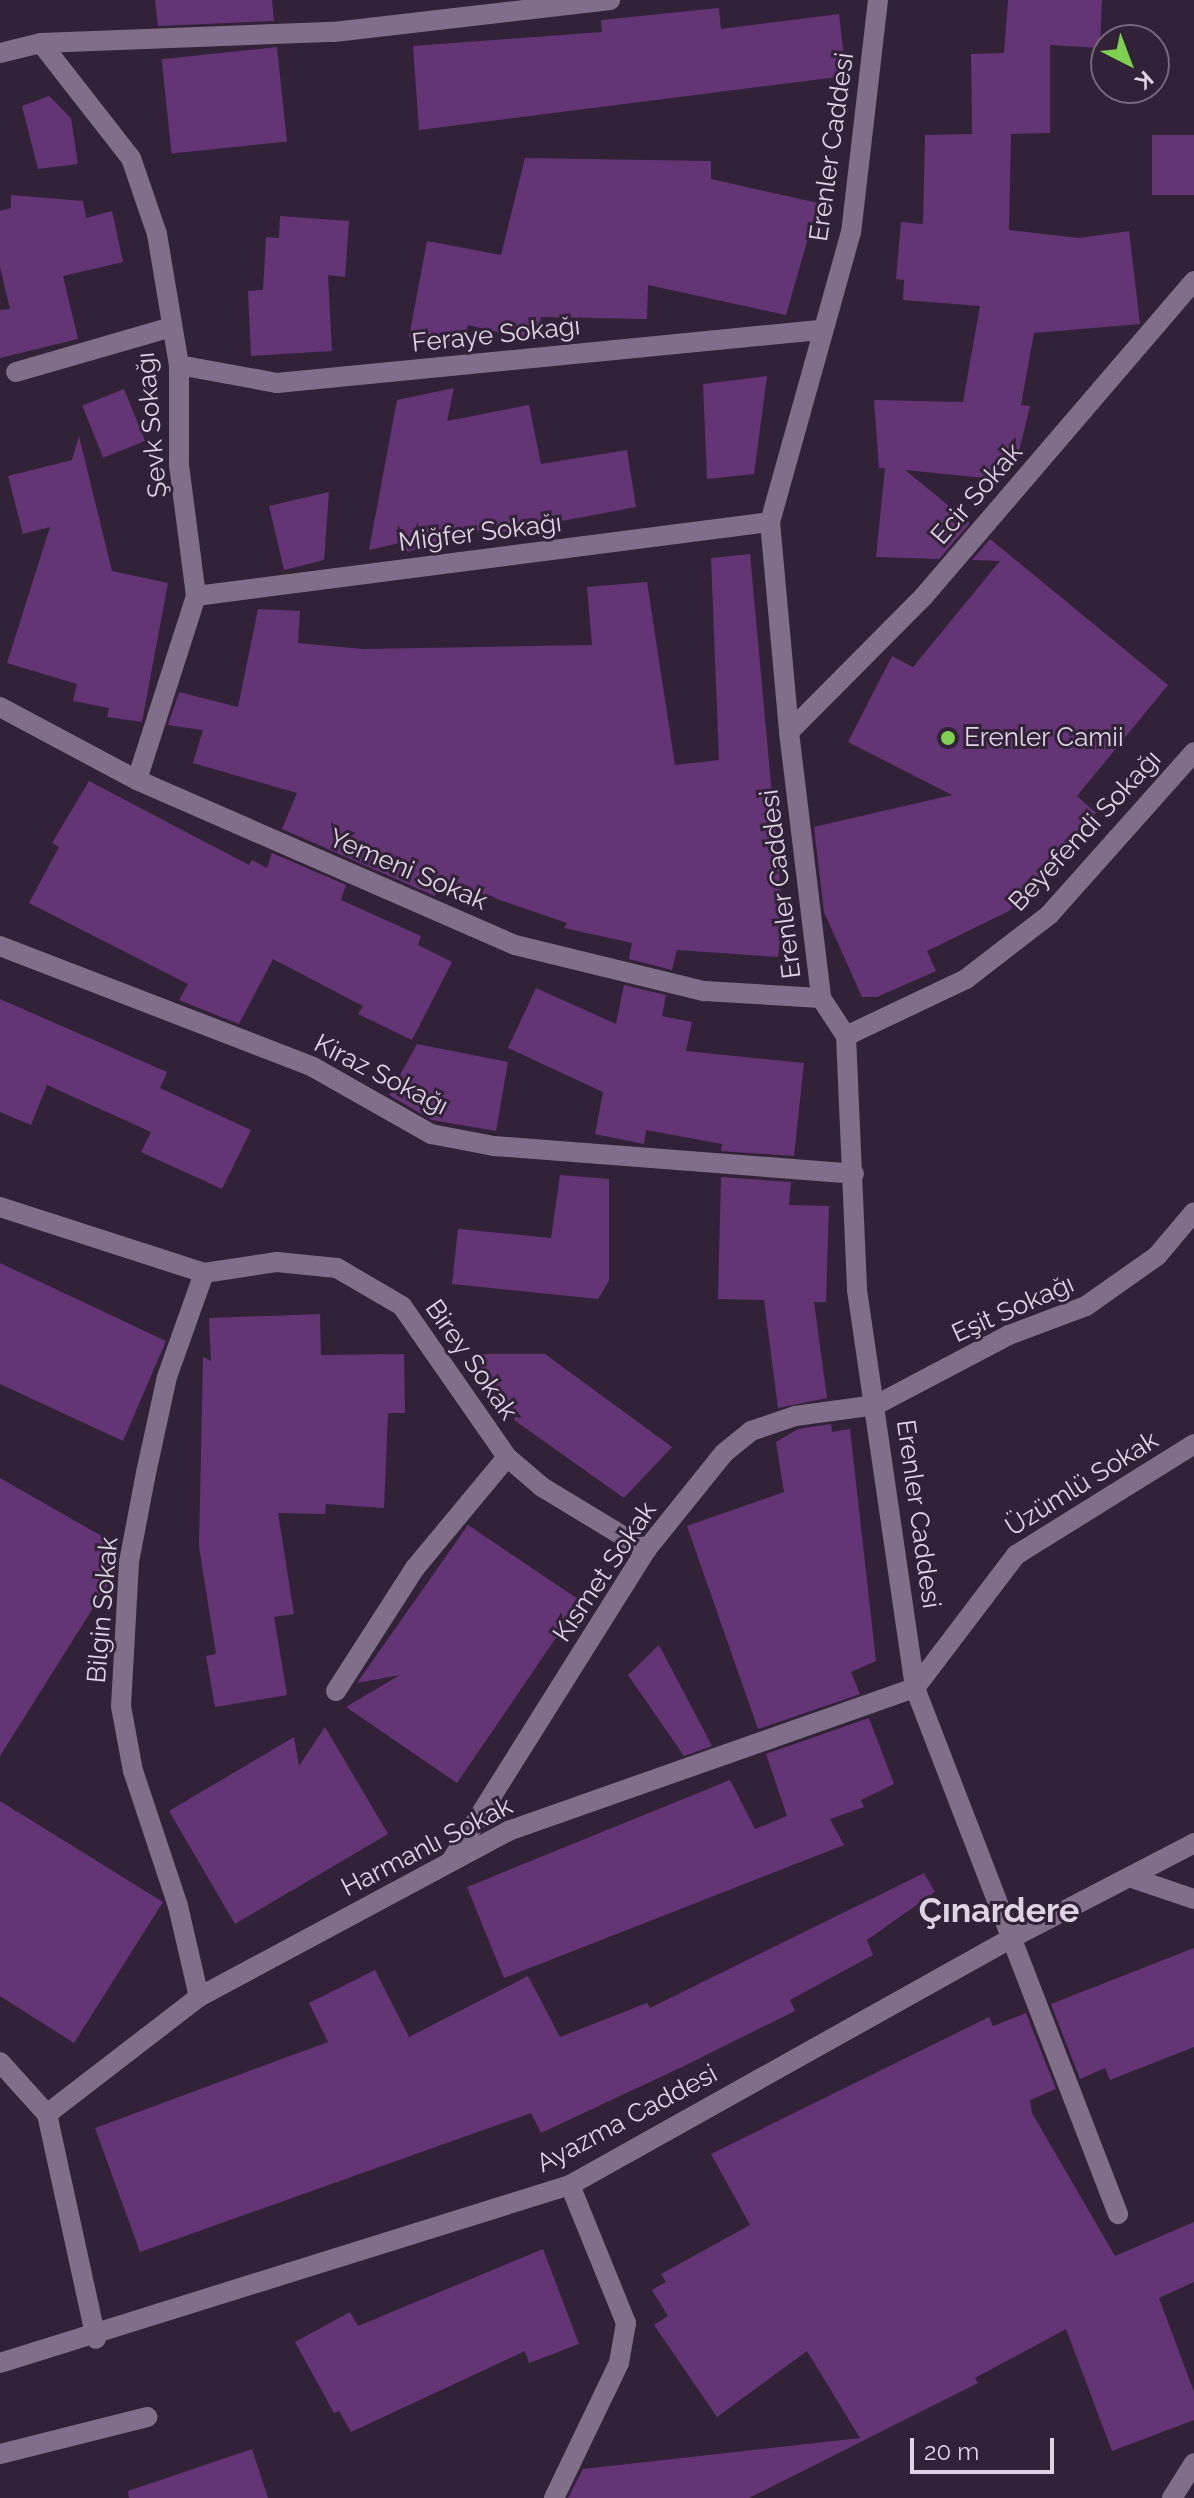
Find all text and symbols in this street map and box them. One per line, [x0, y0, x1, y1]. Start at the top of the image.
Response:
north arrow [1090, 24, 1170, 104]
street label: Erenler Caddesi [803, 50, 861, 244]
text: K [1131, 66, 1159, 95]
street label: Feraye Sokağı [410, 311, 582, 359]
street label: Şevk Sokağı [130, 351, 174, 499]
street label: Ecir Sokak [925, 437, 1029, 551]
street label: Miğfer Sokağı [396, 507, 564, 559]
place label: Erenler Camii [964, 722, 1124, 754]
marker: Erenler Camii [939, 729, 957, 747]
street label: Beyefendi Sokağı [1002, 744, 1168, 918]
street label: Erenler Caddesi [754, 787, 808, 981]
street label: Yemeni Sokak [324, 823, 492, 917]
street label: Kiraz Sokağı [309, 1028, 453, 1122]
street label: Eşit Sokağı [947, 1268, 1079, 1350]
street label: Birey Sokak [418, 1294, 524, 1426]
street label: Erenler Caddesi [889, 1417, 947, 1611]
street label: Üzümlü Sokak [1000, 1425, 1164, 1543]
street label: Kısmet Sokak [547, 1496, 663, 1648]
street label: Bilgin Sokak [81, 1536, 125, 1684]
street label: Harmanlı Sokak [336, 1790, 518, 1904]
district label: Çınardere [919, 1891, 1079, 1931]
street label: Ayazma Caddesi [531, 2058, 723, 2180]
scale bar [914, 2422, 1058, 2472]
text: 20 m [924, 2437, 979, 2466]

